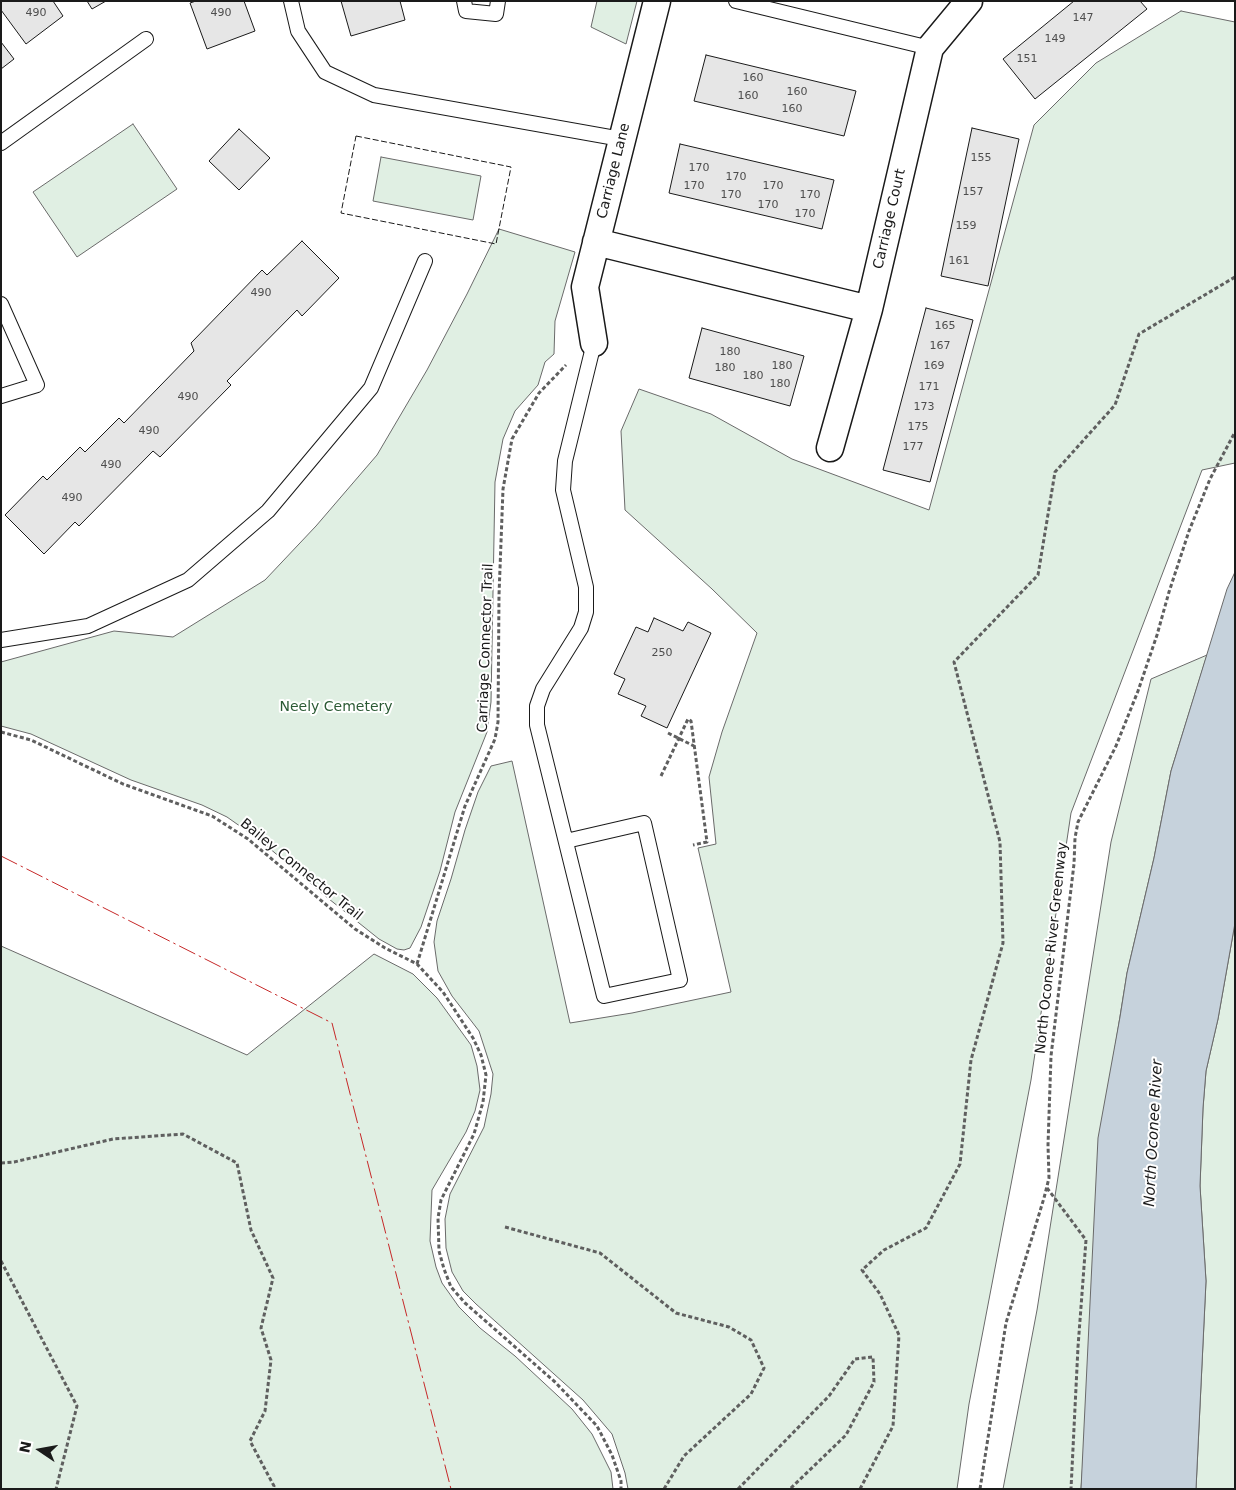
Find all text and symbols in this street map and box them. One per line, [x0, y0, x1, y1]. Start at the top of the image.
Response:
house number: 490 [26, 6, 46, 20]
house number: 490 [211, 6, 231, 20]
house number: 147 [1073, 11, 1093, 25]
house number: 149 [1045, 32, 1065, 46]
house number: 151 [1017, 52, 1037, 66]
house number: 160 [743, 71, 763, 85]
house number: 160 [787, 85, 807, 99]
house number: 160 [738, 89, 758, 103]
house number: 160 [782, 102, 802, 116]
street label: Carriage Lane [594, 121, 634, 221]
house number: 155 [971, 151, 991, 165]
house number: 170 [689, 161, 709, 175]
street label: Carriage Court [870, 167, 910, 271]
house number: 170 [726, 170, 746, 184]
house number: 170 [684, 179, 704, 193]
house number: 170 [763, 179, 783, 193]
house number: 157 [963, 185, 983, 199]
house number: 170 [721, 188, 741, 202]
house number: 170 [800, 188, 820, 202]
house number: 170 [758, 198, 778, 212]
house number: 170 [795, 207, 815, 221]
house number: 159 [956, 219, 976, 233]
house number: 161 [949, 254, 969, 268]
house number: 490 [251, 286, 271, 300]
house number: 165 [935, 319, 955, 333]
house number: 167 [930, 339, 950, 353]
house number: 180 [720, 345, 740, 359]
house number: 180 [772, 359, 792, 373]
house number: 169 [924, 359, 944, 373]
house number: 180 [715, 361, 735, 375]
house number: 180 [743, 369, 763, 383]
house number: 180 [770, 377, 790, 391]
house number: 171 [919, 380, 939, 394]
house number: 490 [178, 390, 198, 404]
house number: 173 [914, 400, 934, 414]
house number: 175 [908, 420, 928, 434]
house number: 490 [139, 424, 159, 438]
house number: 177 [903, 440, 923, 454]
house number: 490 [101, 458, 121, 472]
house number: 490 [62, 491, 82, 505]
street label: Carriage Connector Trail [475, 563, 497, 733]
house number: 250 [652, 646, 672, 660]
park label: Neely Cemetery [279, 699, 393, 715]
street label: Bailey Connector Trail [236, 815, 366, 925]
street label: North Oconee River Greenway [1033, 841, 1071, 1055]
water label: North Oconee River [1141, 1059, 1167, 1207]
north arrow [15, 1425, 65, 1475]
text: N [16, 1439, 34, 1454]

